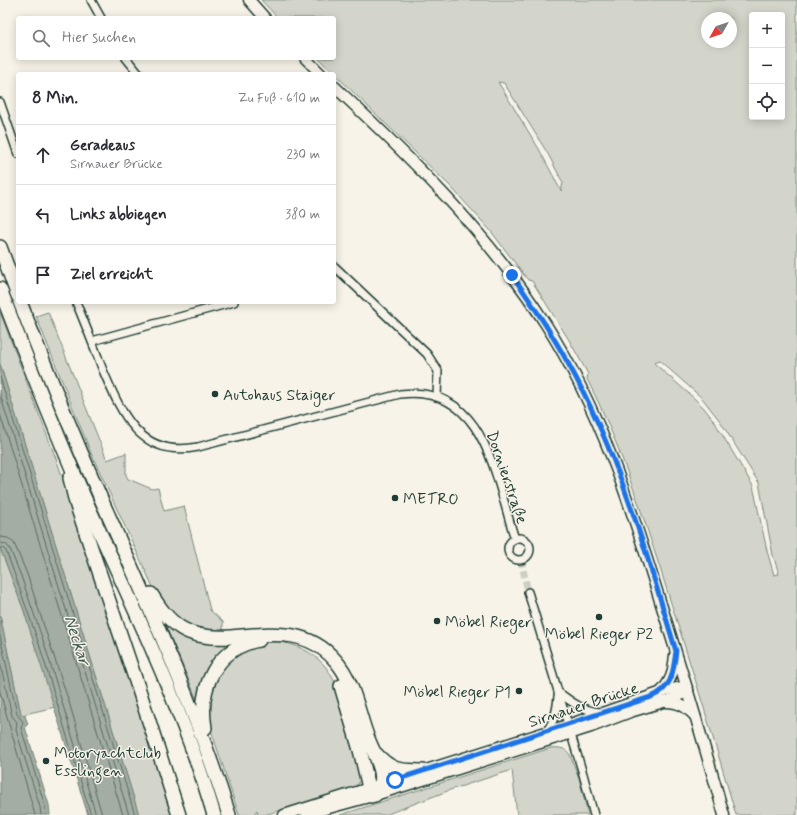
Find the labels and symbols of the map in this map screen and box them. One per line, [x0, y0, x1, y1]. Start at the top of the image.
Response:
north arrow [701, 12, 737, 48]
route end [503, 266, 521, 284]
place label: Autohaus Staiger [223, 385, 336, 407]
marker: Autohaus Staiger [210, 389, 220, 399]
street label: Dornierstraße [481, 428, 532, 527]
place label: METRO [403, 489, 459, 510]
marker: METRO [390, 493, 400, 503]
place label: Möbel Rieger [445, 612, 532, 634]
marker: Möbel Rieger P2 [594, 612, 604, 622]
water label: Neckar [59, 613, 96, 670]
marker: Möbel Rieger [432, 616, 442, 626]
place label: Möbel Rieger P2 [545, 624, 653, 646]
street label: Sirnauer Brücke [526, 678, 641, 733]
place label: Möbel Rieger P1 [403, 682, 511, 704]
marker: Möbel Rieger P1 [514, 686, 524, 696]
place label: Motoryachtclub Esslingen [54, 743, 161, 783]
marker: Motoryachtclub Esslingen [41, 756, 51, 766]
route start [386, 771, 404, 789]

